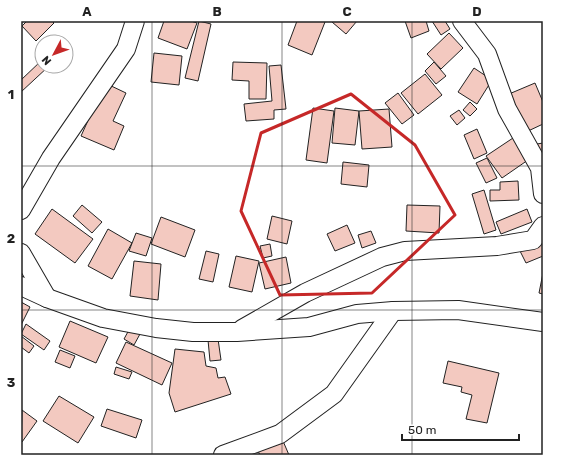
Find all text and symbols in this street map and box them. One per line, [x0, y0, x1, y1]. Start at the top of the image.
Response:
text: A [82, 4, 92, 19]
text: B [212, 4, 222, 19]
text: C [342, 4, 352, 19]
text: D [472, 4, 482, 19]
north arrow [34, 34, 74, 74]
text: N [39, 53, 54, 67]
text: 1 [8, 87, 14, 102]
text: 2 [7, 231, 15, 246]
text: 3 [7, 375, 16, 390]
scale bar [402, 416, 519, 442]
text: 50 m [408, 423, 436, 437]

